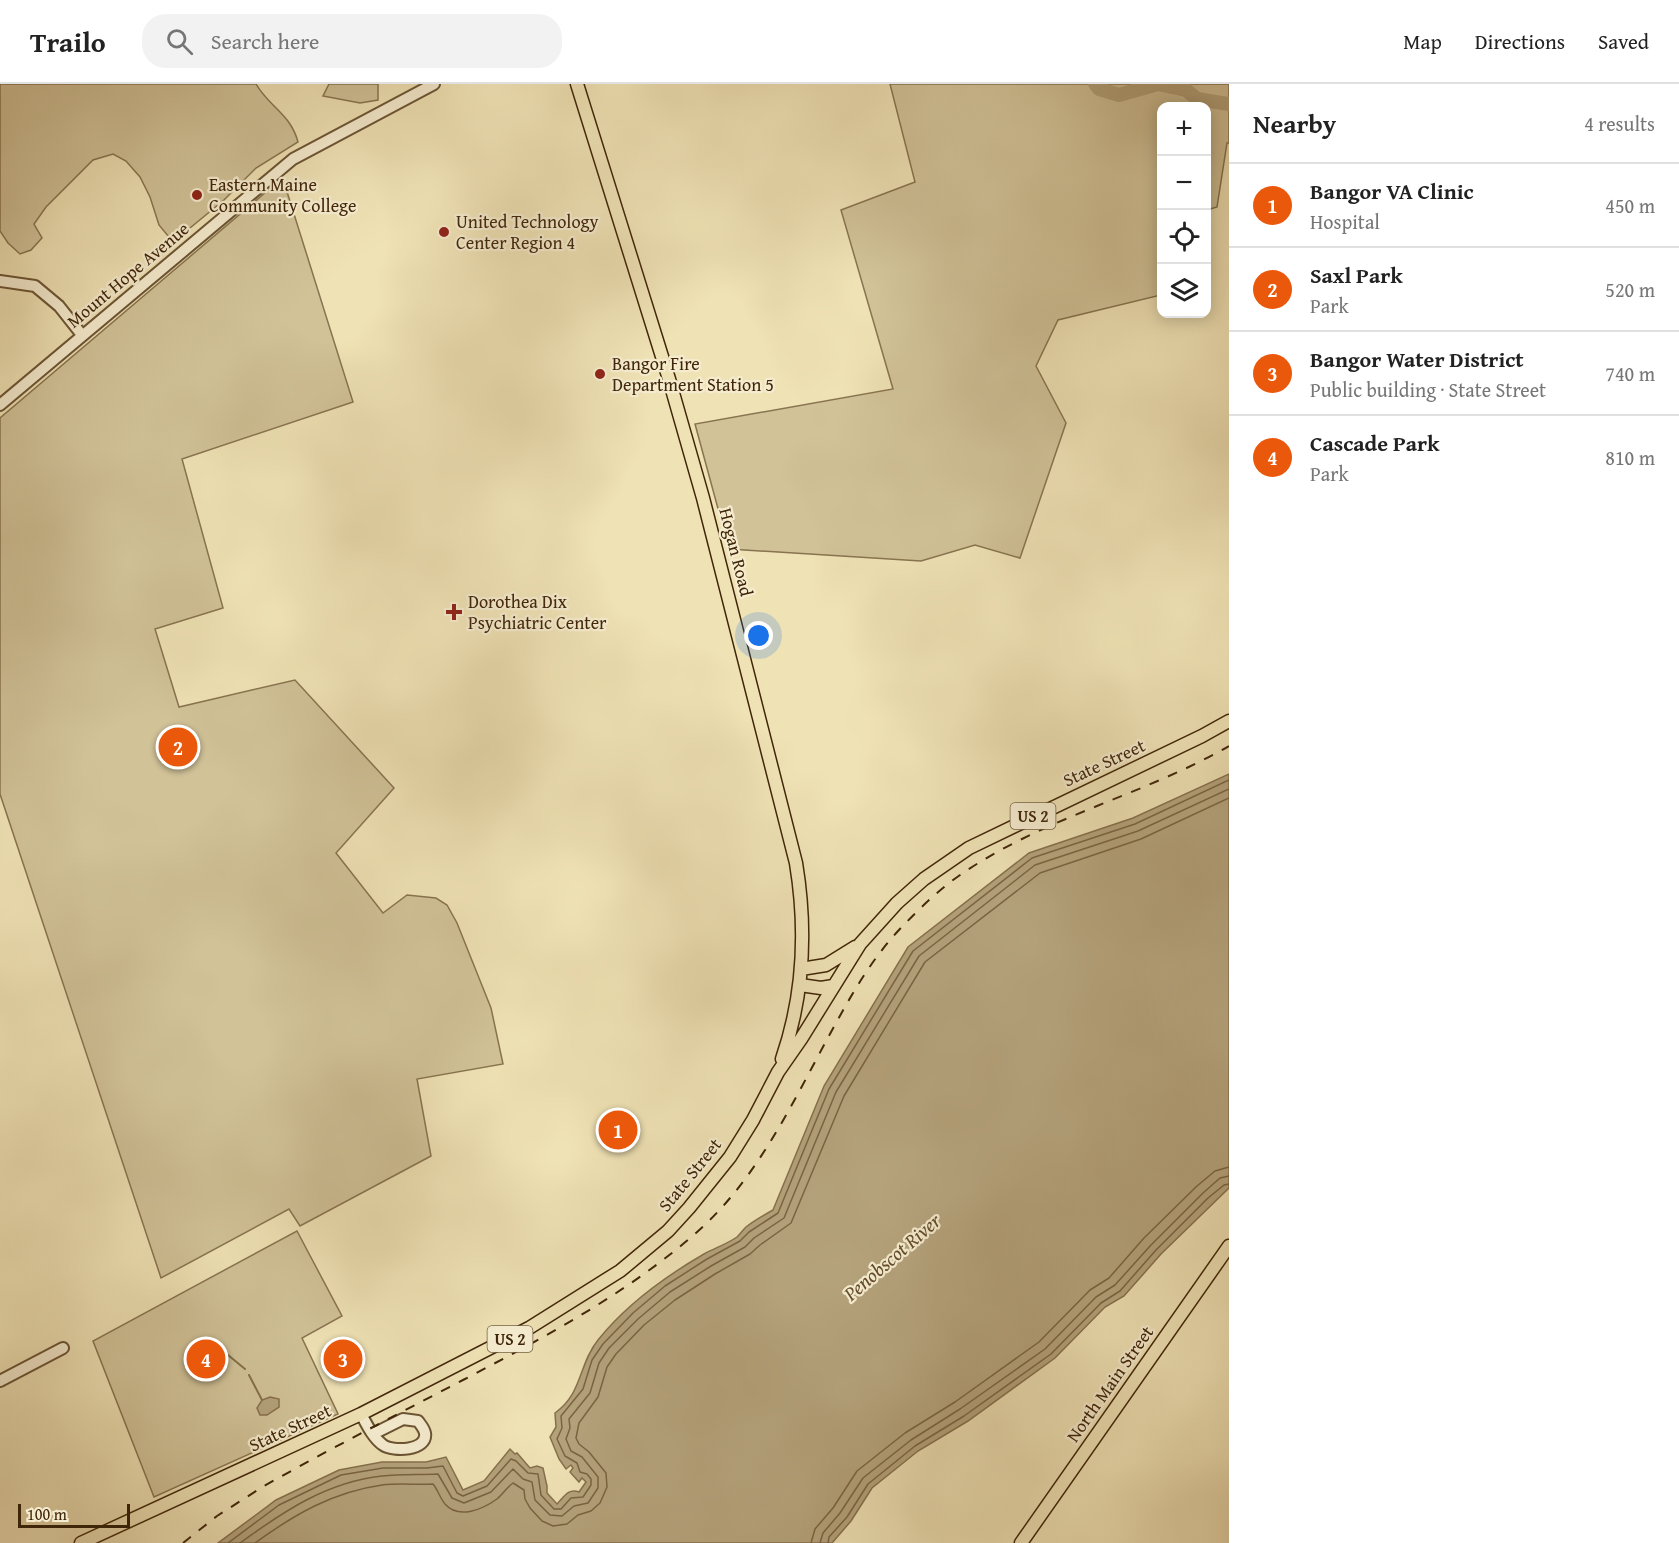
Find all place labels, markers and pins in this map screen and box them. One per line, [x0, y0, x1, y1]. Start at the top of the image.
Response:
place label: Eastern Maine Community College [209, 171, 356, 219]
marker: Eastern Maine Community College [190, 188, 204, 202]
place label: United Technology Center Region 4 [456, 208, 599, 256]
marker: United Technology Center Region 4 [437, 225, 451, 239]
place label: Bangor Fire Department Station 5 [612, 350, 774, 398]
marker: Bangor Fire Department Station 5 [593, 367, 607, 381]
place label: Dorothea Dix Psychiatric Center [468, 588, 607, 636]
marker: Dorothea Dix Psychiatric Center [445, 603, 463, 621]
pin: 2 [158, 724, 198, 770]
pin: 1 [598, 1108, 638, 1152]
pin: 4 [186, 1336, 226, 1382]
pin: 3 [324, 1336, 362, 1382]

